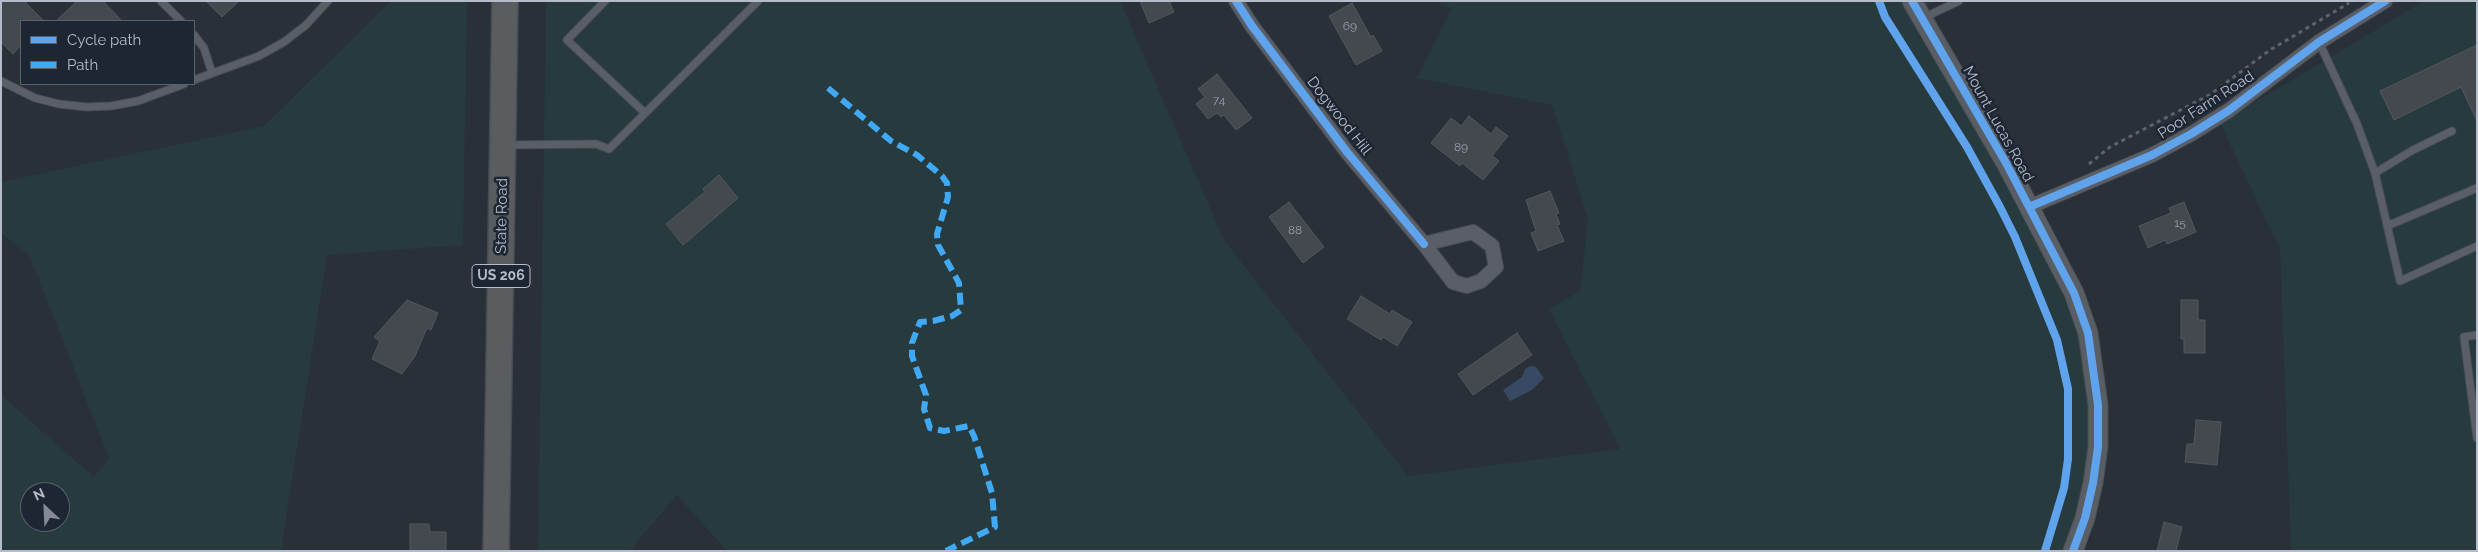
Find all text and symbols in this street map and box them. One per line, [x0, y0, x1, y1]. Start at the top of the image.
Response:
house number: 69 [1343, 19, 1357, 33]
legend [20, 20, 195, 85]
text: Cycle path [67, 31, 141, 49]
text: Path [67, 56, 98, 74]
street label: Mount Lucas Road [1959, 63, 2037, 185]
street label: Poor Farm Road [2155, 67, 2257, 143]
street label: Dogwood Hill [1303, 73, 1375, 159]
house number: 74 [1213, 93, 1225, 107]
house number: 89 [1454, 140, 1468, 154]
street label: State Road [492, 178, 512, 254]
house number: 15 [2174, 216, 2186, 230]
house number: 88 [1288, 223, 1302, 237]
road number: US 206 [472, 264, 530, 288]
north arrow [20, 482, 70, 532]
text: N [31, 485, 47, 504]

